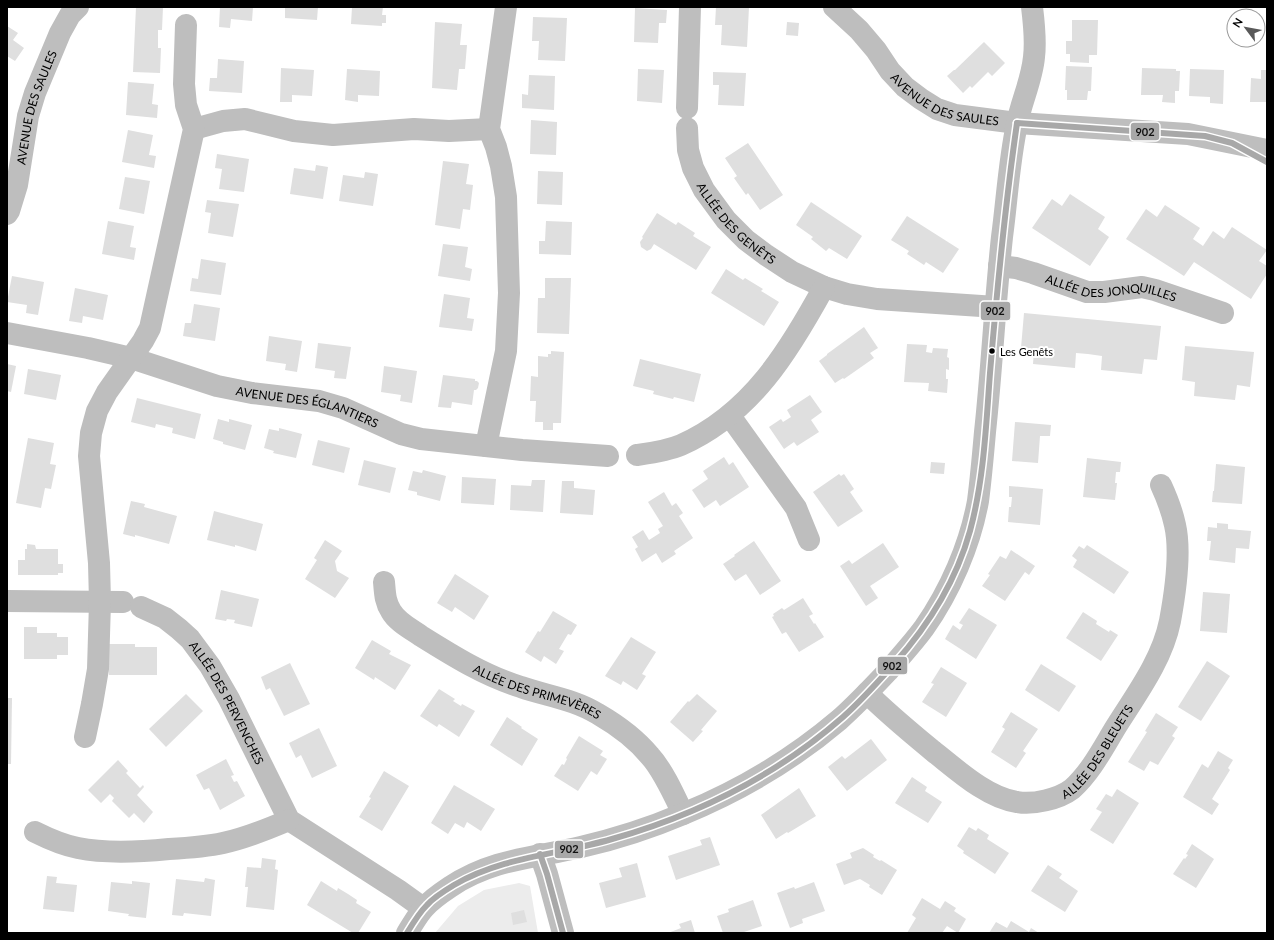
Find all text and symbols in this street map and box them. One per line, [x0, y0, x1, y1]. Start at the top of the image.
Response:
north arrow [1226, 8, 1266, 48]
text: N [1229, 15, 1245, 29]
street label: AVENUE DES SAULES [13, 48, 60, 166]
street label: AVENUE DES SAULES [888, 70, 1000, 128]
line badge: 902 [1130, 122, 1160, 141]
text: 902 [1135, 125, 1155, 138]
street label: ALLÉE DES GENÊTS [694, 180, 779, 267]
street label: ALLÉE DES JONQUILLES [1044, 271, 1179, 304]
line badge: 902 [980, 301, 1011, 321]
text: 902 [985, 304, 1005, 317]
place label: Les Genêts [1000, 345, 1053, 358]
marker: Les Genêts [987, 346, 997, 356]
street label: AVENUE DES ÉGLANTIERS [235, 383, 381, 430]
street label: ALLÉE DES PERVENCHES [186, 638, 268, 767]
line badge: 902 [877, 656, 908, 675]
text: 902 [882, 659, 902, 672]
street label: ALLÉE DES PRIMEVÈRES [471, 661, 604, 722]
street label: ALLÉE DES BLEUETS [1058, 702, 1136, 802]
line badge: 902 [554, 840, 584, 859]
text: 902 [559, 842, 579, 855]

